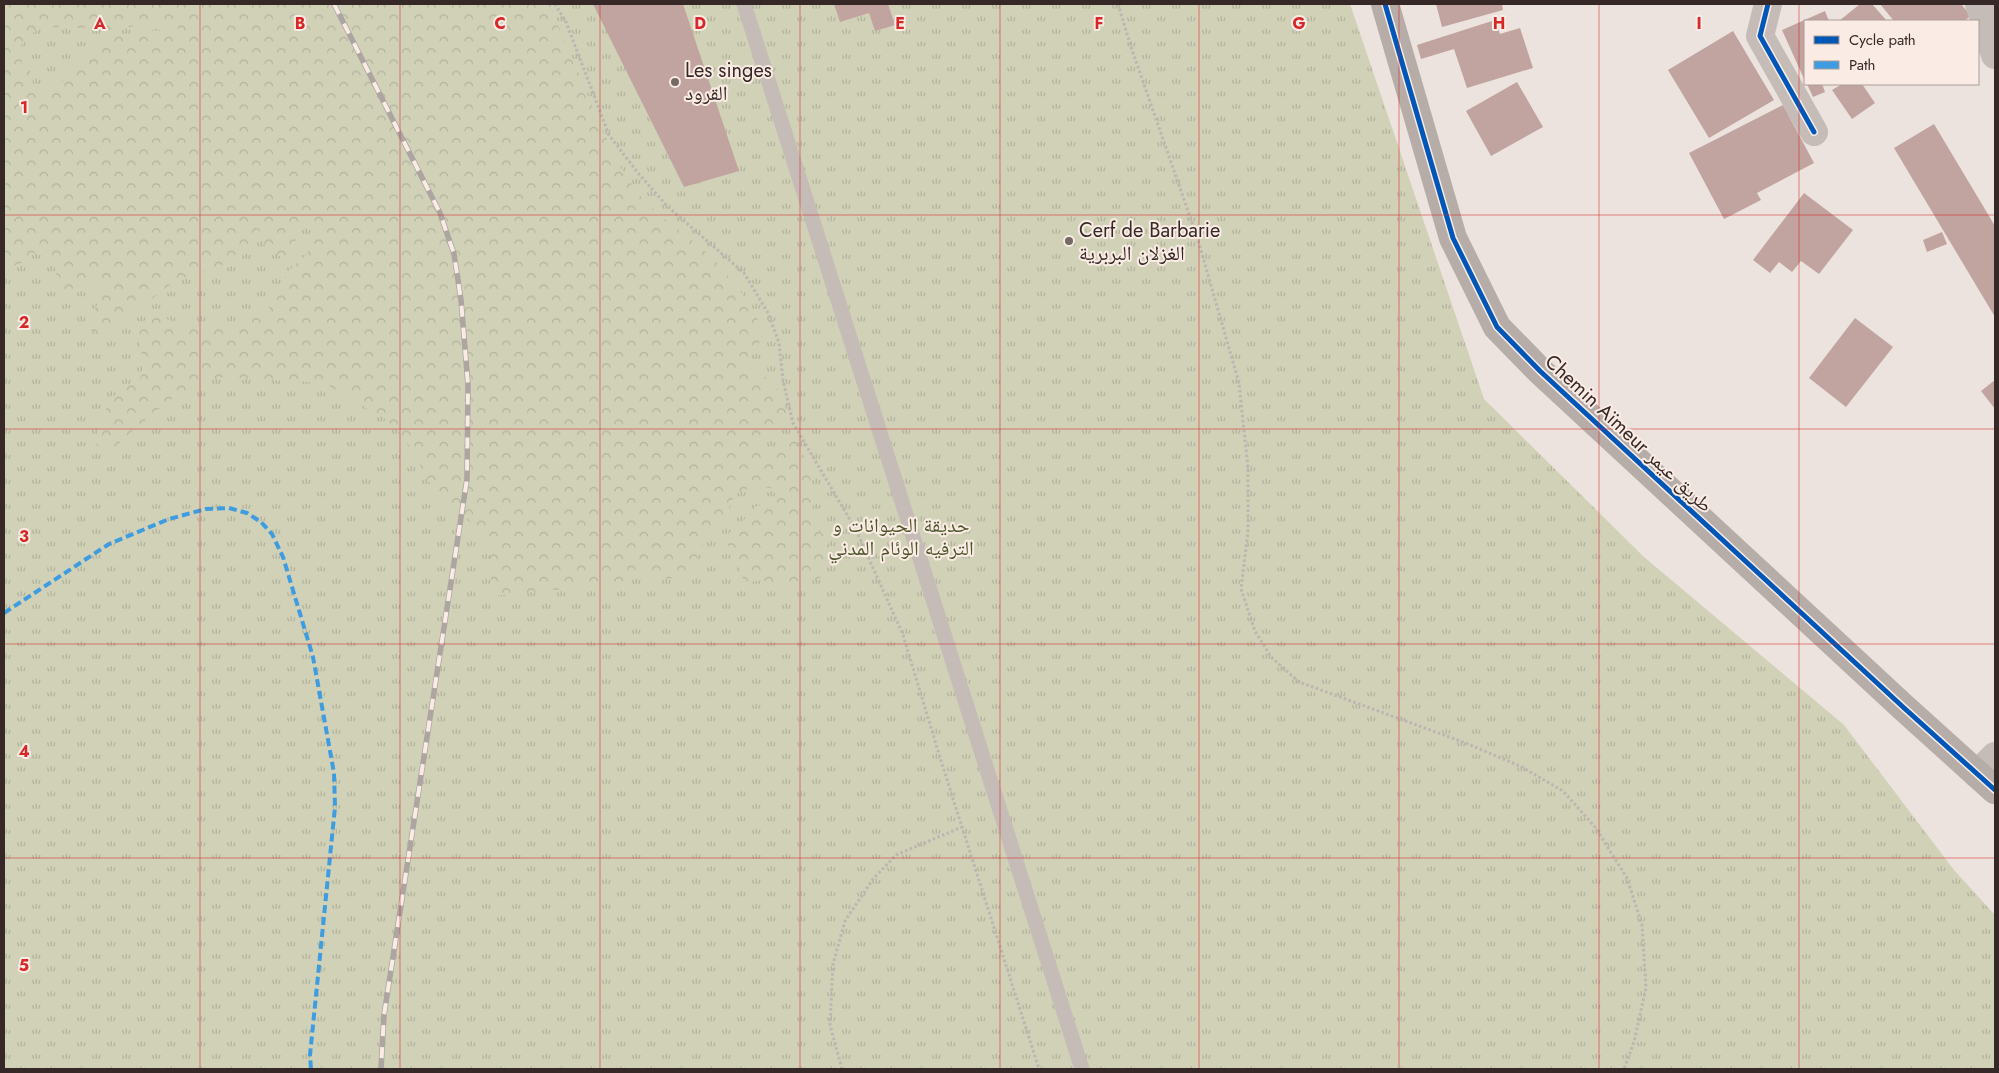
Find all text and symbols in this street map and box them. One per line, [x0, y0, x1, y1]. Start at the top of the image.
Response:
text: A [93, 12, 106, 35]
text: B [295, 12, 305, 35]
text: C [494, 12, 506, 35]
text: D [694, 12, 706, 35]
text: E [895, 12, 905, 35]
text: F [1095, 12, 1103, 35]
text: G [1292, 12, 1306, 35]
text: H [1493, 12, 1505, 35]
text: I [1696, 12, 1702, 35]
legend [1804, 20, 1979, 85]
text: Cycle path [1849, 29, 1916, 51]
text: Path [1849, 54, 1875, 76]
place label: Les singes القرود [685, 56, 772, 108]
marker: Les singes القرود [669, 76, 681, 88]
text: 1 [20, 96, 28, 119]
place label: Cerf de Barbarie الغزلان البربرية [1079, 216, 1220, 268]
marker: Cerf de Barbarie الغزلان البربرية [1063, 235, 1075, 247]
text: 2 [19, 311, 29, 334]
street label: Chemin Aïmeur طريق عيمر [1538, 348, 1719, 519]
park label: حديقة الحيوانات و الترفيه الوئام المدني [828, 511, 974, 564]
text: 3 [19, 525, 29, 548]
text: 4 [18, 740, 30, 763]
text: 5 [19, 954, 29, 977]

